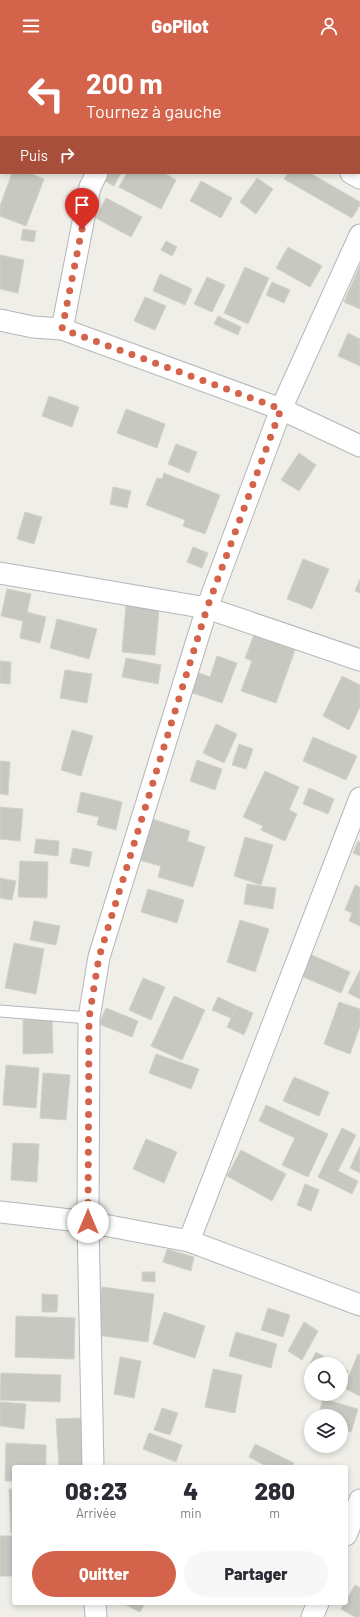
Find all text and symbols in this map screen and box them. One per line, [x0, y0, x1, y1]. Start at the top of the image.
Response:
icon: menu [20, 15, 42, 37]
text: GoPilot [151, 15, 209, 37]
icon: person [318, 15, 340, 37]
text: 200 m [86, 66, 163, 100]
icon: left [20, 68, 72, 120]
text: Tournez à gauche [86, 100, 222, 122]
icon: right [56, 144, 78, 166]
text: Puis [20, 146, 48, 164]
pin [65, 188, 99, 229]
icon: arrive [71, 194, 93, 216]
position arrow [67, 1201, 109, 1243]
map controls [304, 1357, 348, 1453]
button: search [304, 1357, 348, 1401]
button: layers [304, 1409, 348, 1453]
text: 08:23 [65, 1476, 127, 1505]
text: 4 [183, 1476, 198, 1505]
text: 280 [254, 1476, 295, 1505]
text: Arrivée [76, 1505, 116, 1521]
text: min [180, 1505, 201, 1521]
text: m [269, 1505, 280, 1521]
button: Quitter [32, 1551, 176, 1597]
button: Partager [184, 1551, 328, 1597]

